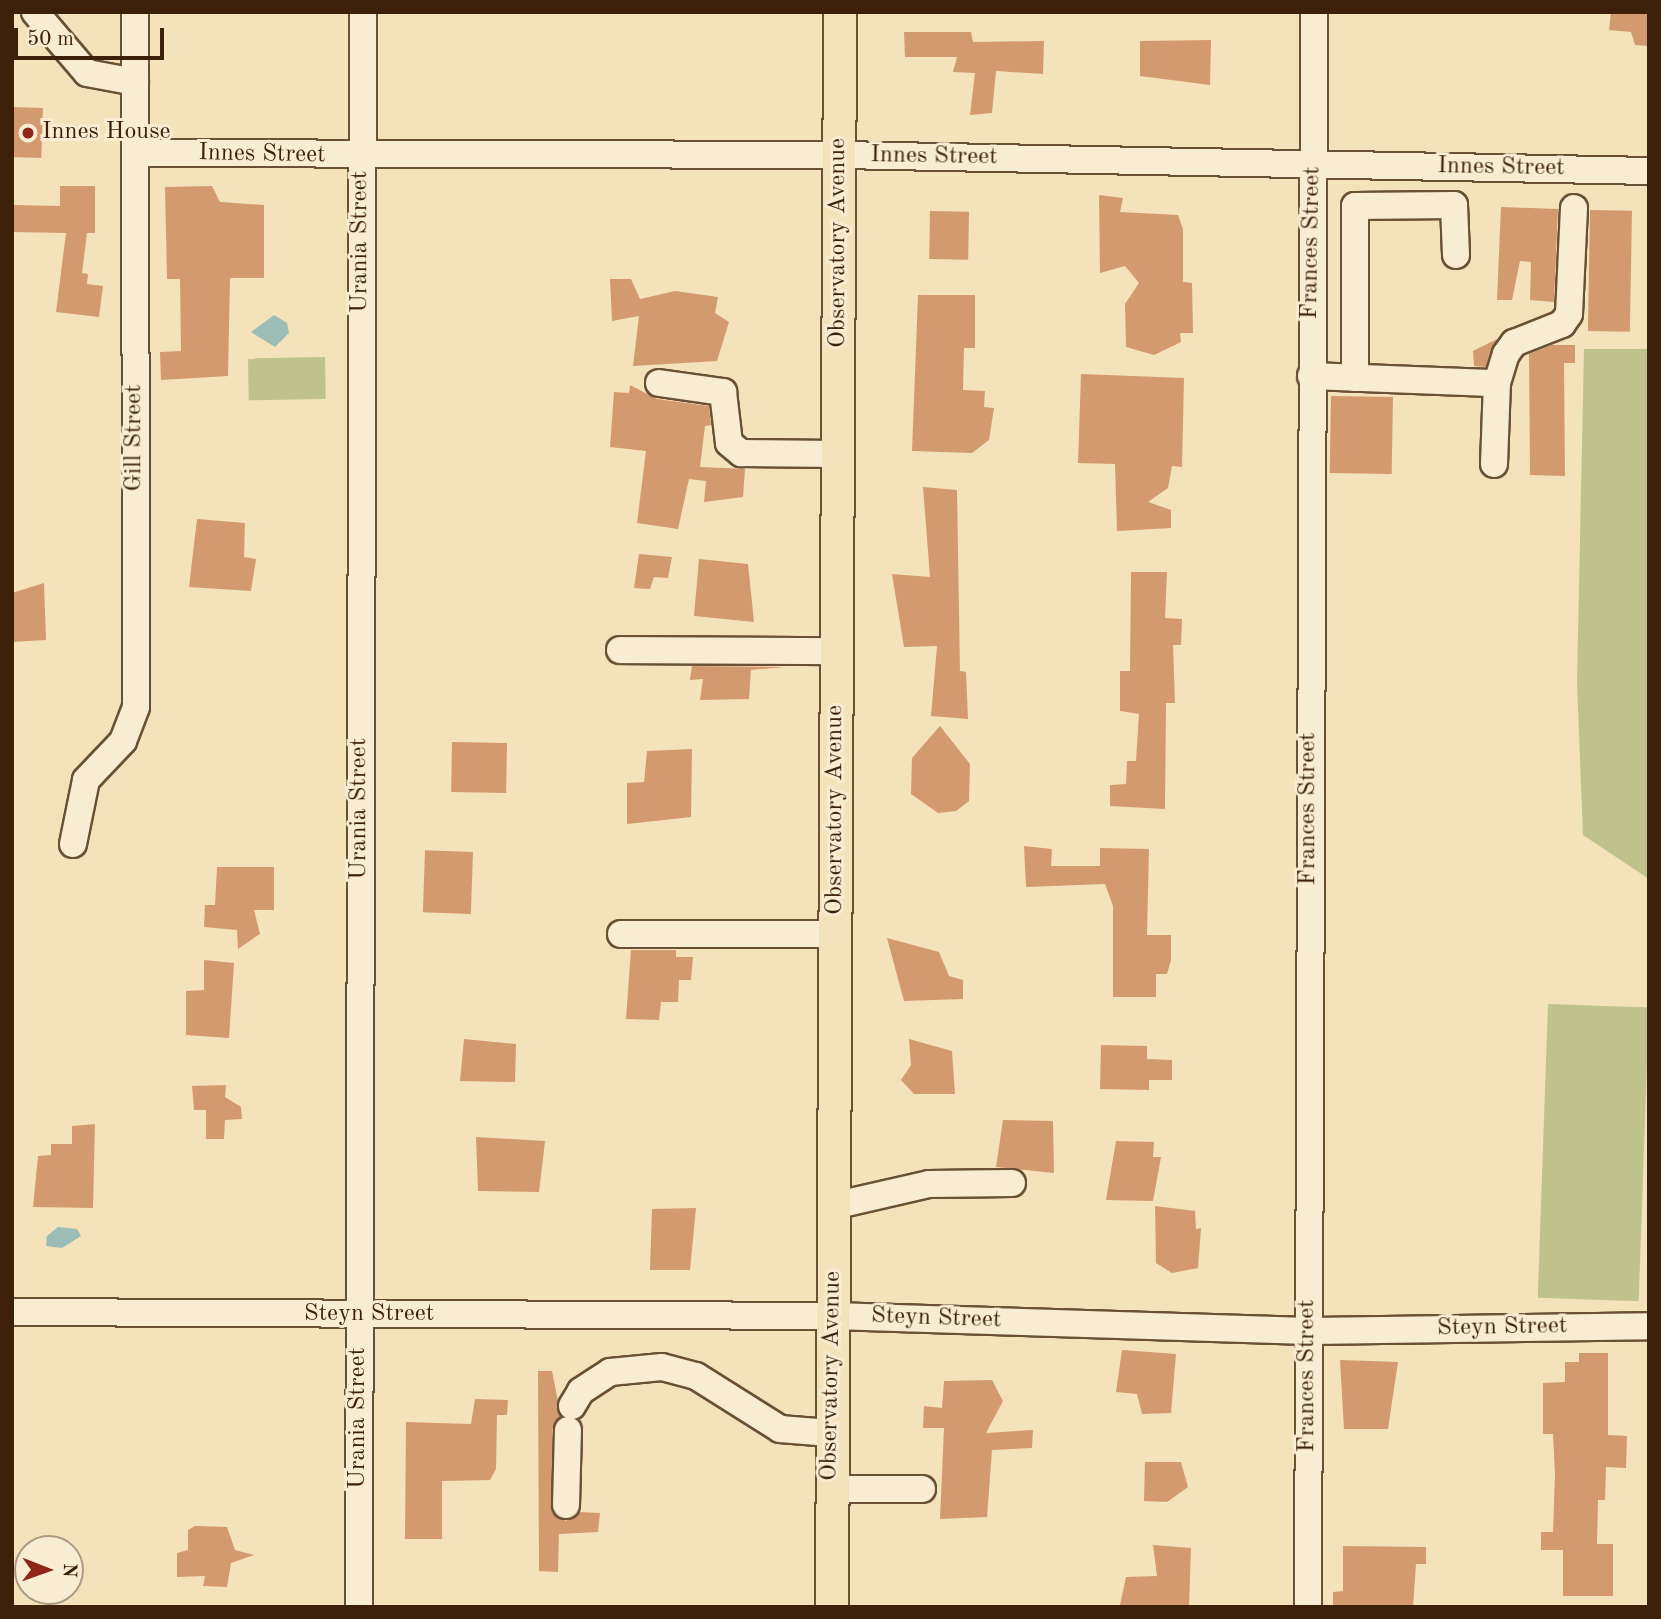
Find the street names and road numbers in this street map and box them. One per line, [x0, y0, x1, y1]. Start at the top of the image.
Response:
street label: Observatory Avenue [825, 138, 853, 348]
street label: Innes Street [198, 139, 326, 171]
street label: Innes Street [870, 141, 998, 173]
street label: Innes Street [1437, 152, 1565, 184]
street label: Frances Street [1296, 166, 1328, 320]
street label: Urania Street [347, 171, 375, 313]
street label: Gill Street [121, 384, 149, 492]
street label: Observatory Avenue [822, 705, 850, 915]
street label: Frances Street [1295, 732, 1323, 886]
street label: Urania Street [346, 738, 374, 880]
street label: Observatory Avenue [816, 1271, 848, 1481]
street label: Frances Street [1294, 1299, 1322, 1453]
street label: Steyn Street [304, 1301, 434, 1329]
street label: Steyn Street [870, 1302, 1002, 1336]
street label: Steyn Street [1437, 1312, 1567, 1344]
street label: Urania Street [345, 1347, 373, 1489]

